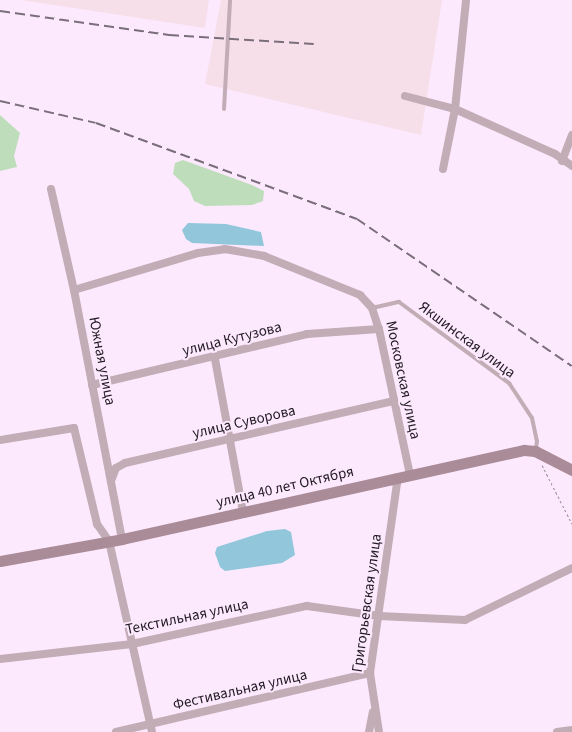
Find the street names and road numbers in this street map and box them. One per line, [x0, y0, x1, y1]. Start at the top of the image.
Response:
street label: Якшинская улица [415, 298, 519, 382]
street label: Южная улица [85, 315, 119, 407]
street label: улица Кутузова [181, 318, 283, 360]
street label: Московская улица [382, 319, 424, 441]
street label: улица Суворова [191, 401, 297, 443]
street label: улица 40 лет Октября [214, 462, 356, 512]
street label: Григорьевская улица [348, 533, 386, 673]
street label: Текстильная улица [124, 595, 250, 639]
street label: Фестивальная улица [171, 666, 309, 714]

